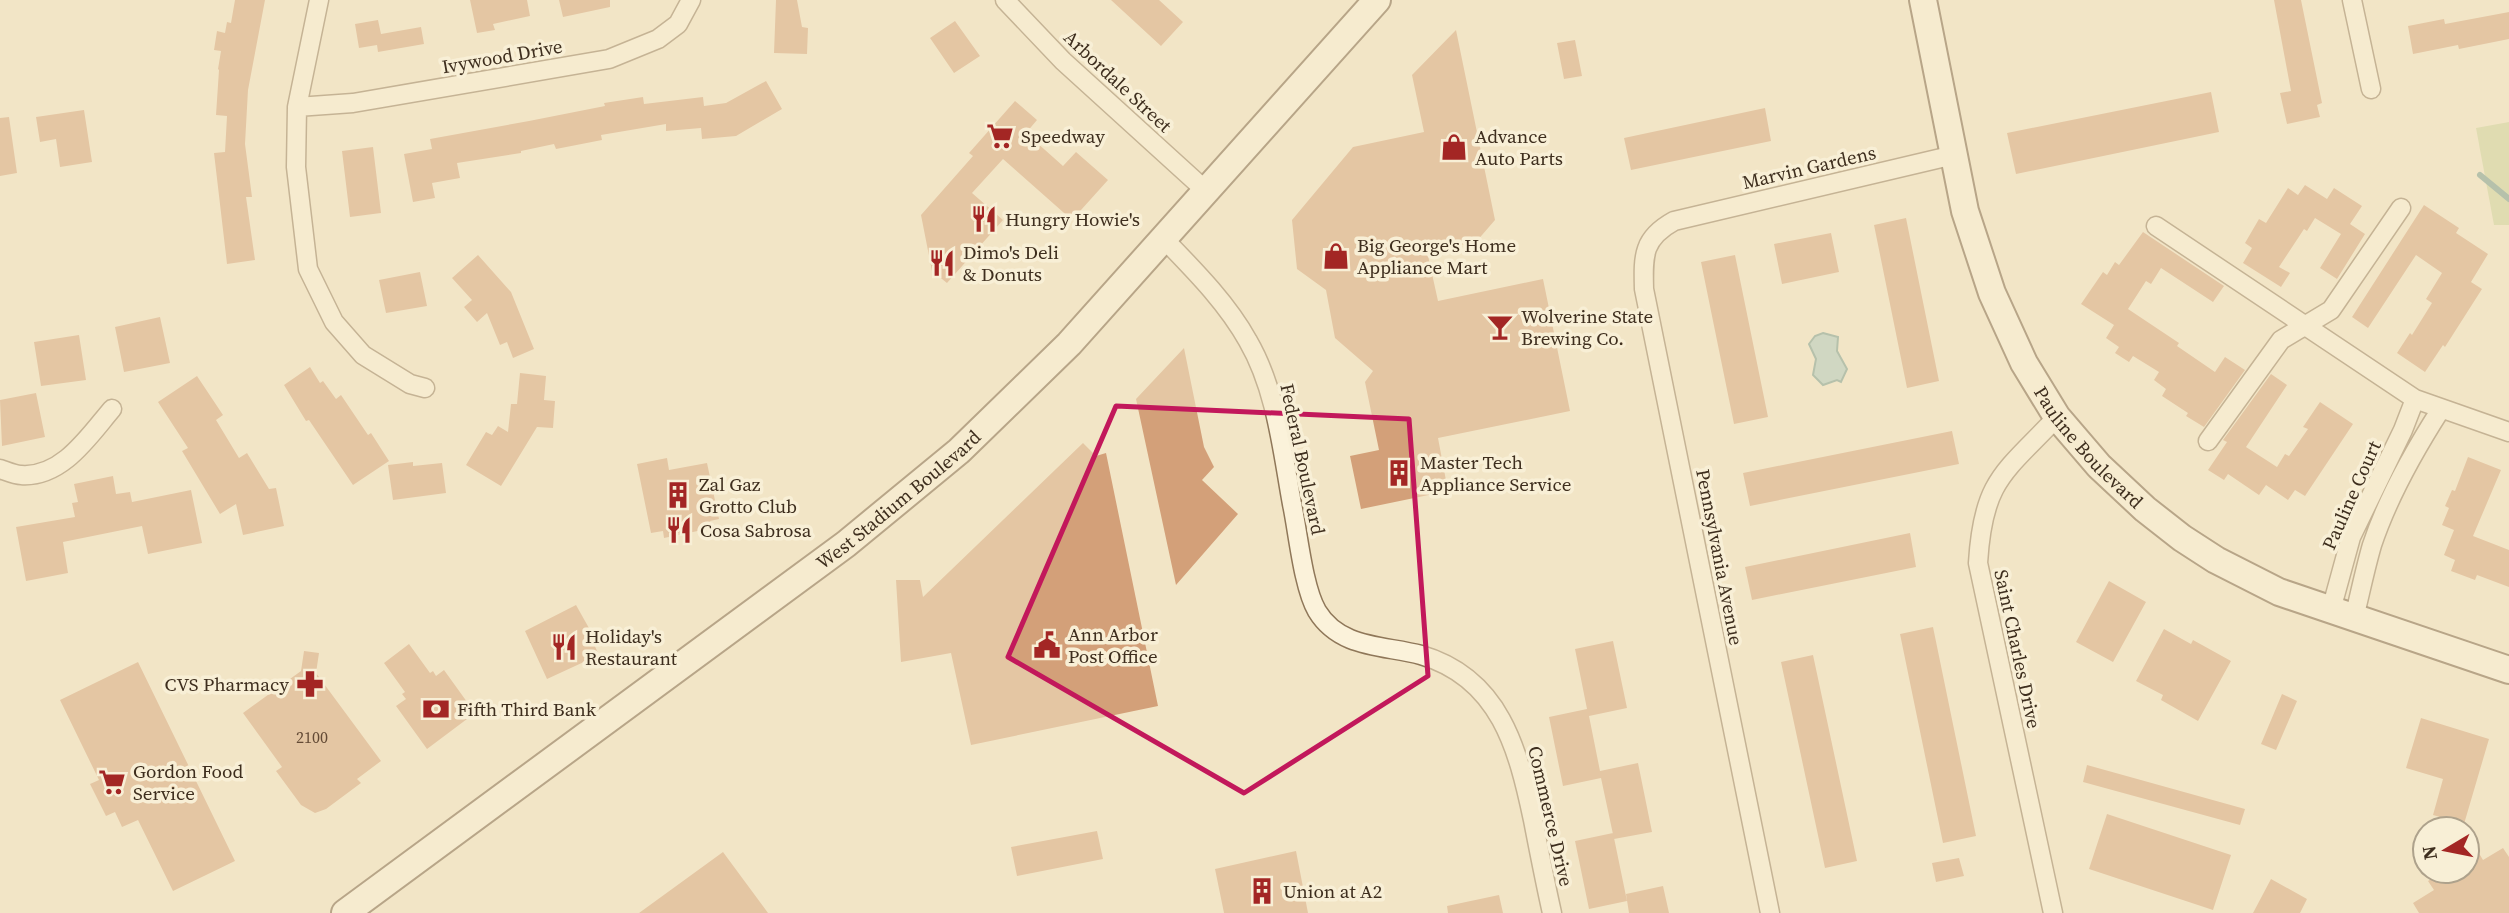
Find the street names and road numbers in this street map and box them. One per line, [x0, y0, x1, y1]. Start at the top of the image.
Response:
street label: Arbordale Street [1058, 24, 1178, 138]
street label: Ivywood Drive [440, 33, 564, 79]
street label: Marvin Gardens [1740, 139, 1878, 195]
street label: Federal Boulevard [1274, 381, 1332, 537]
street label: Pauline Boulevard [2028, 381, 2149, 514]
street label: West Stadium Boulevard [811, 424, 986, 575]
street label: Pauline Court [2315, 436, 2387, 554]
street label: Pennsylvania Avenue [1690, 467, 1750, 647]
street label: Saint Charles Drive [1988, 567, 2048, 731]
street label: Commerce Drive [1522, 743, 1580, 889]

